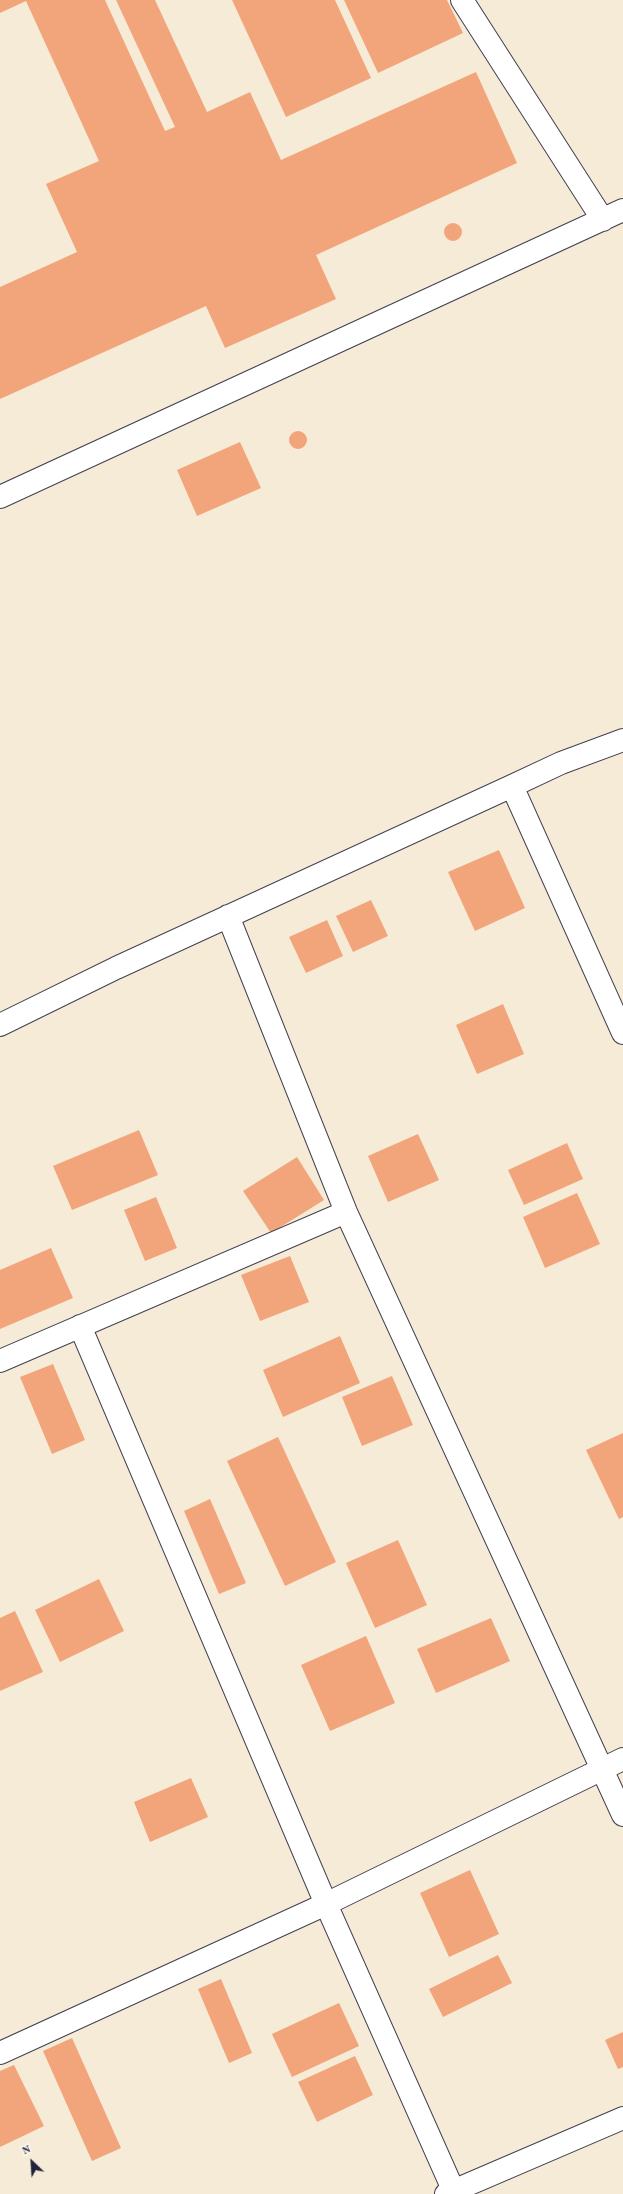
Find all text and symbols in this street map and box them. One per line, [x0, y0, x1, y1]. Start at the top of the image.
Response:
north arrow [12, 2142, 52, 2182]
text: N [21, 2144, 33, 2157]

